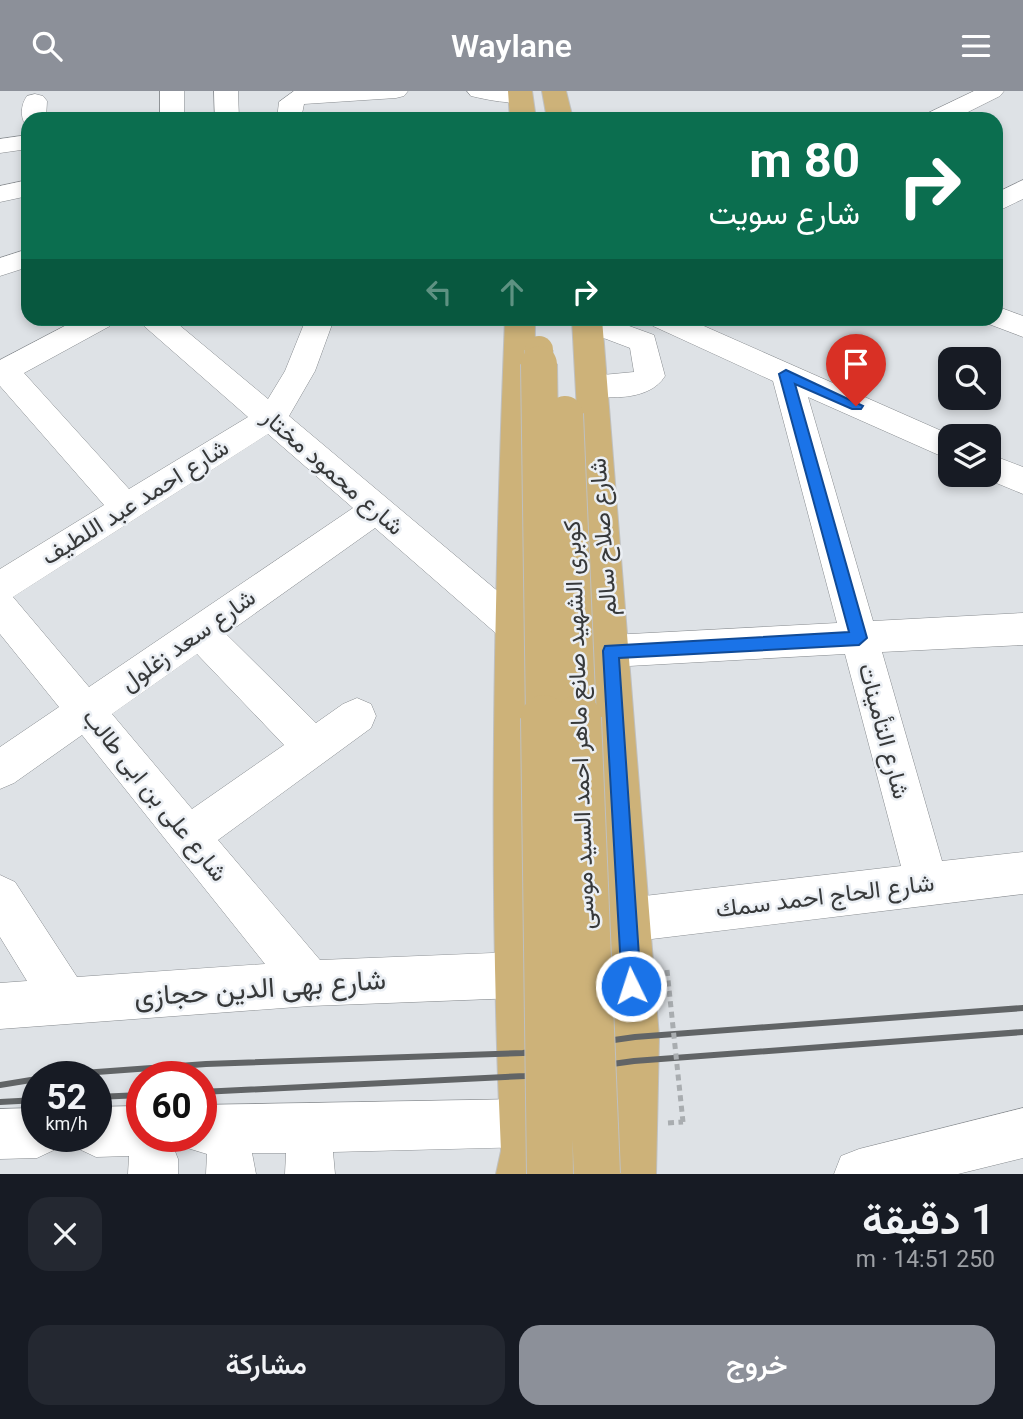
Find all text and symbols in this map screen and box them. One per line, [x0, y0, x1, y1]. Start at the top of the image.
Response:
icon: search [28, 27, 66, 65]
text: Waylane [451, 27, 572, 65]
icon: menu [957, 27, 995, 65]
text: 80 m [749, 132, 860, 189]
icon: right [884, 140, 975, 231]
text: شارع سويت [709, 194, 860, 232]
icon: left [420, 273, 458, 311]
icon: ahead [493, 273, 531, 311]
icon: right [566, 273, 604, 311]
pin [826, 334, 886, 406]
icon: arrive [837, 345, 875, 383]
map controls [938, 347, 1001, 487]
button: search [938, 347, 1001, 410]
street label: شارع محمود مختار [255, 402, 409, 542]
button: layers [938, 424, 1001, 487]
street label: شارع احمد عبد اللطيف [36, 433, 235, 573]
street label: شارع صلاح سالم [584, 457, 624, 617]
street label: كوبرى الشهيد صانع ماهر احمد السيد موسى [558, 520, 603, 930]
street label: شارع سعد زغلول [115, 583, 262, 698]
street label: شارع التأمينات [851, 660, 916, 802]
street label: شارع على بن ابى طالب [75, 703, 233, 888]
street label: شارع الحاج احمد سمك [714, 869, 936, 925]
position arrow [594, 949, 668, 1023]
street label: شارع بهى الدين حجازى [133, 963, 387, 1015]
speed limit sign: 60 [126, 1061, 217, 1152]
text: 52 [46, 1077, 87, 1118]
text: km/h [45, 1113, 88, 1134]
text: 1 دقيقة [862, 1195, 995, 1244]
button: close [28, 1197, 102, 1271]
text: 250 m · 14:51 [856, 1246, 995, 1273]
button: مشاركة [28, 1325, 505, 1405]
button: خروج [519, 1325, 995, 1405]

